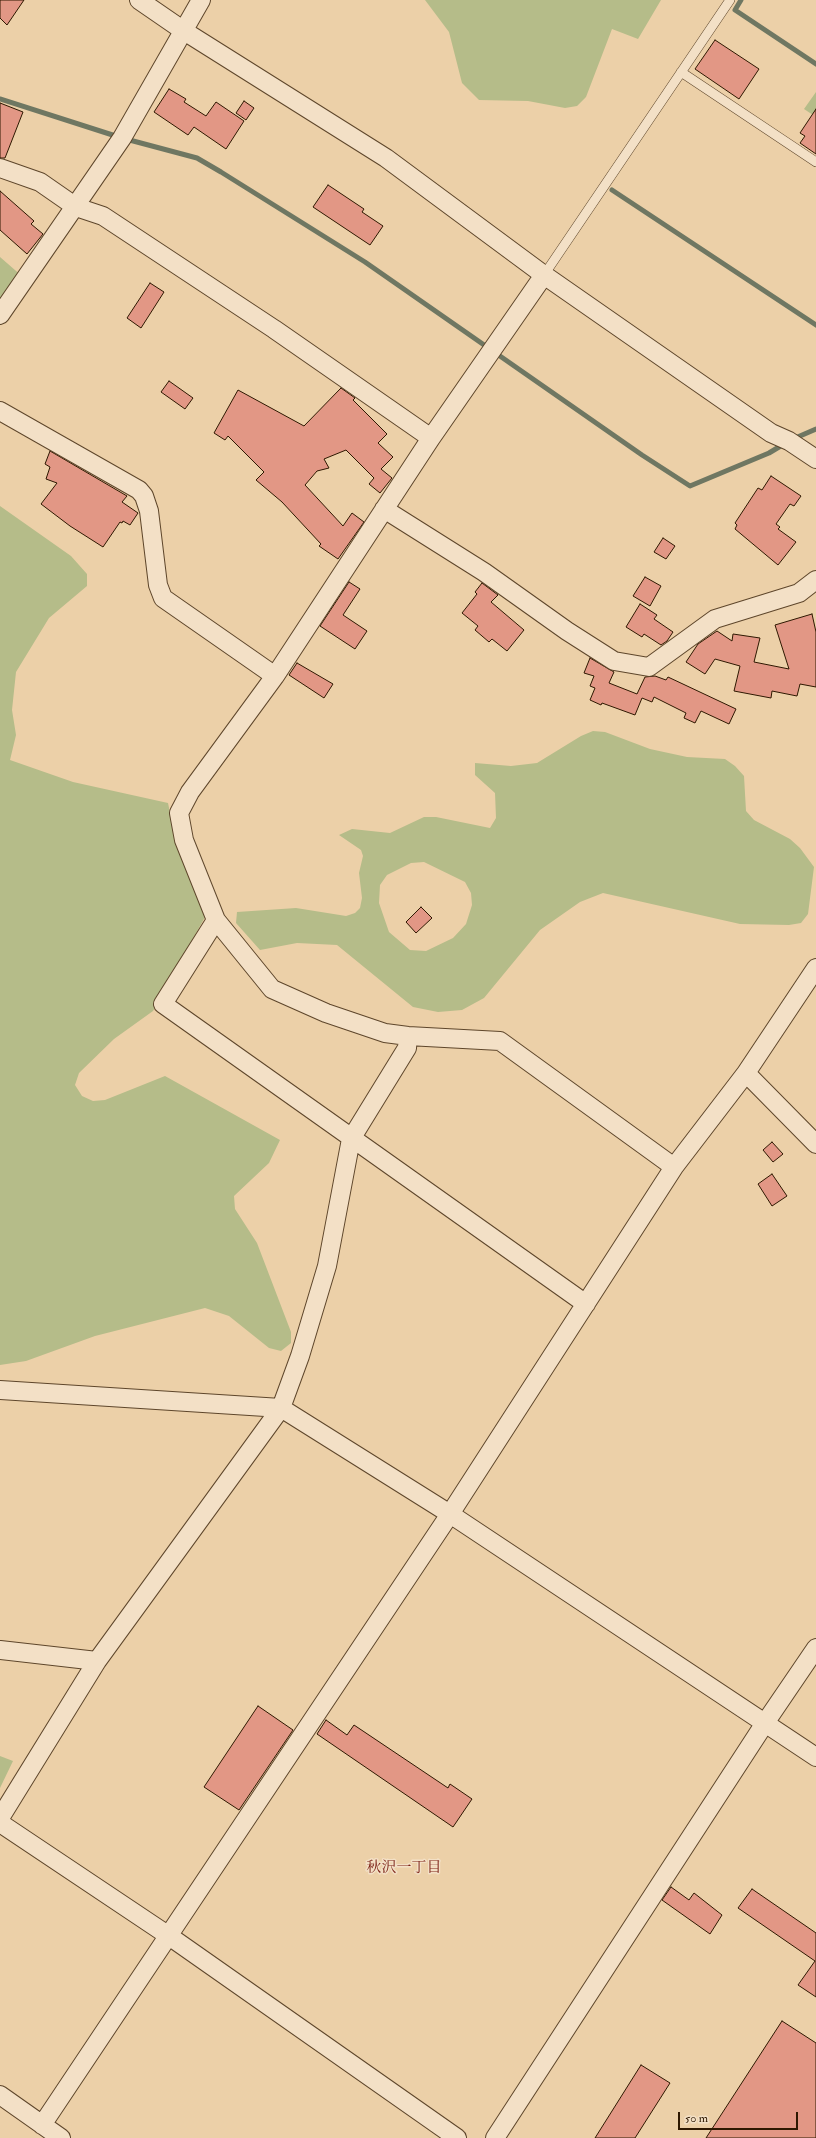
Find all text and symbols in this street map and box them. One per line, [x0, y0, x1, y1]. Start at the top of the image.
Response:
district label: 秋沢一丁目 [367, 1860, 441, 1878]
scale bar [680, 2104, 800, 2130]
text: 50 m [685, 2111, 708, 2126]

